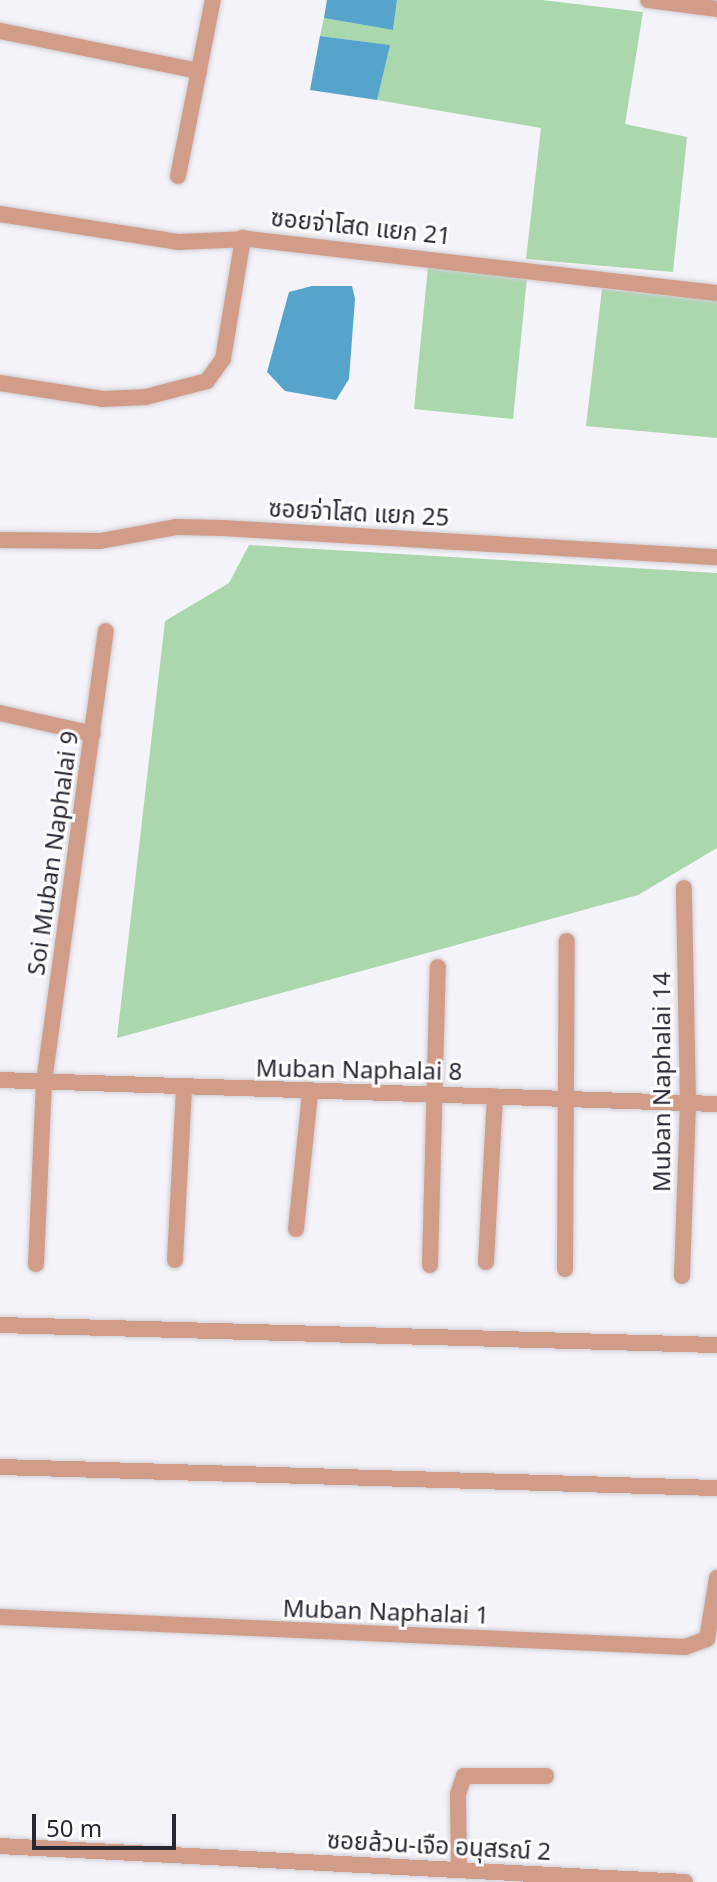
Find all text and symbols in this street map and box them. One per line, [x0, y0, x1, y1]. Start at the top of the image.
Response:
street label: ซอยจ่าโสด แยก 21 [269, 202, 453, 250]
street label: ซอยจ่าโสด แยก 25 [268, 493, 450, 531]
street label: Soi Muban Naphalai 9 [21, 729, 83, 977]
street label: Muban Naphalai 14 [647, 972, 675, 1192]
street label: Muban Naphalai 8 [256, 1053, 462, 1085]
street label: Muban Naphalai 1 [282, 1593, 490, 1629]
scale bar [36, 1798, 180, 1848]
text: 50 m [46, 1811, 102, 1844]
street label: ซอยล้วน-เจือ อนุสรณ์ 2 [326, 1825, 552, 1865]

